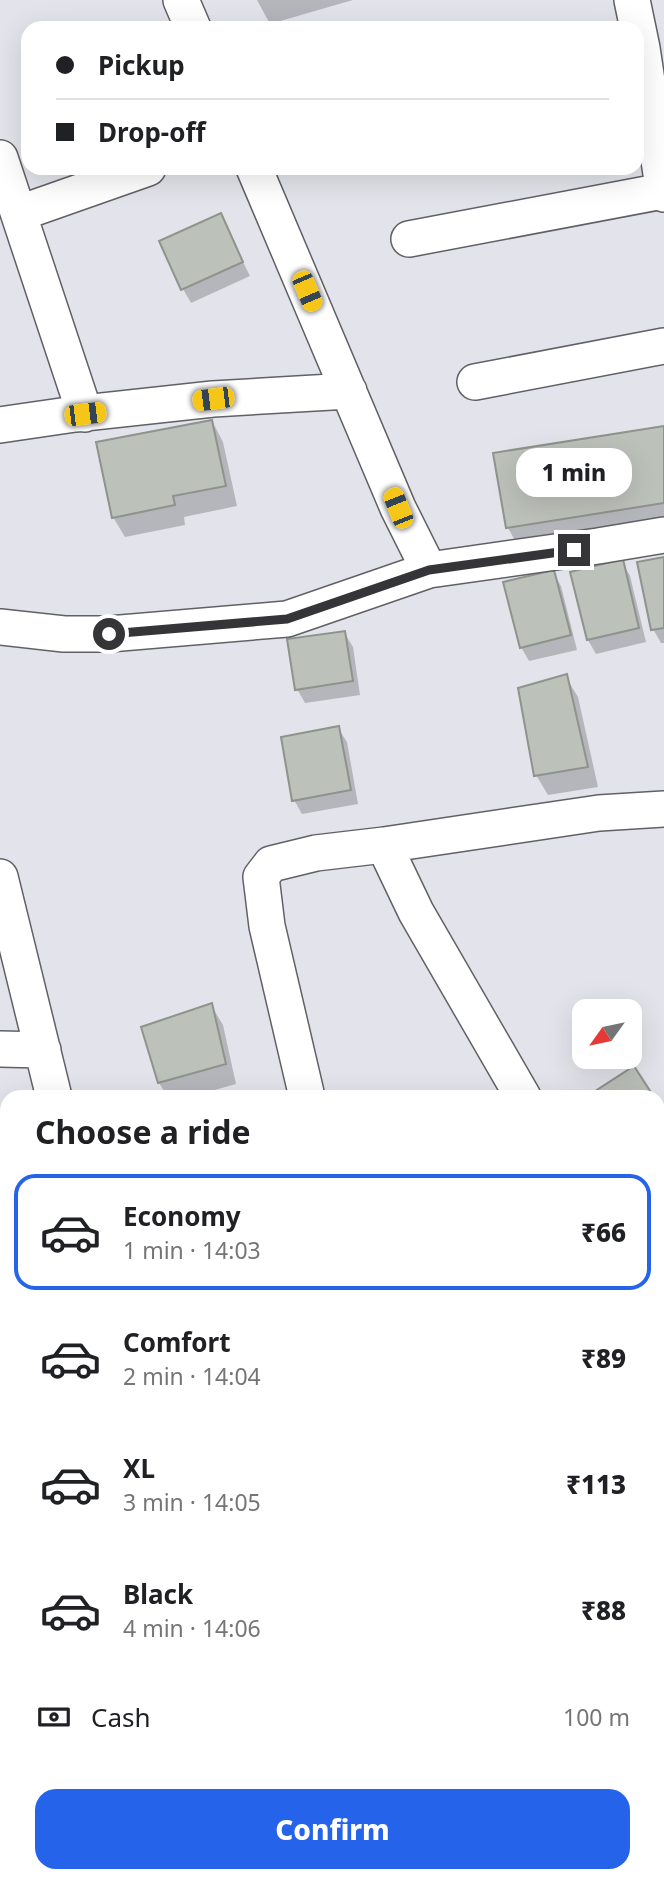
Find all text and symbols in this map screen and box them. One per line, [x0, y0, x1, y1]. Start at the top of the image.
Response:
text: Pickup [98, 47, 185, 83]
text: Drop-off [98, 114, 205, 150]
car [290, 268, 325, 314]
car [191, 386, 236, 412]
car [63, 401, 108, 427]
callout: 1 min [516, 448, 632, 498]
text: 1 min [542, 456, 606, 488]
car [381, 485, 416, 531]
route end [558, 534, 590, 566]
route start [93, 618, 125, 650]
north arrow [572, 999, 642, 1069]
map controls [572, 999, 642, 1069]
text: Choose a ride [35, 1110, 251, 1153]
text: Economy [123, 1198, 241, 1234]
icon: car [39, 1201, 102, 1264]
text: ₹66 [581, 1214, 626, 1250]
text: 1 min · 14:03 [123, 1234, 261, 1266]
text: Comfort [123, 1324, 231, 1360]
icon: car [39, 1327, 102, 1390]
text: ₹89 [581, 1340, 626, 1376]
text: 2 min · 14:04 [123, 1360, 261, 1392]
text: XL [123, 1450, 155, 1486]
icon: car [39, 1453, 102, 1516]
text: ₹113 [566, 1466, 626, 1502]
text: 3 min · 14:05 [123, 1486, 261, 1518]
text: Black [123, 1576, 193, 1612]
icon: car [39, 1579, 102, 1642]
text: ₹88 [581, 1592, 626, 1628]
text: 4 min · 14:06 [123, 1612, 261, 1644]
icon: cash [35, 1698, 73, 1736]
text: Cash [91, 1699, 151, 1735]
text: 100 m [563, 1701, 630, 1733]
button: Confirm [35, 1789, 630, 1869]

